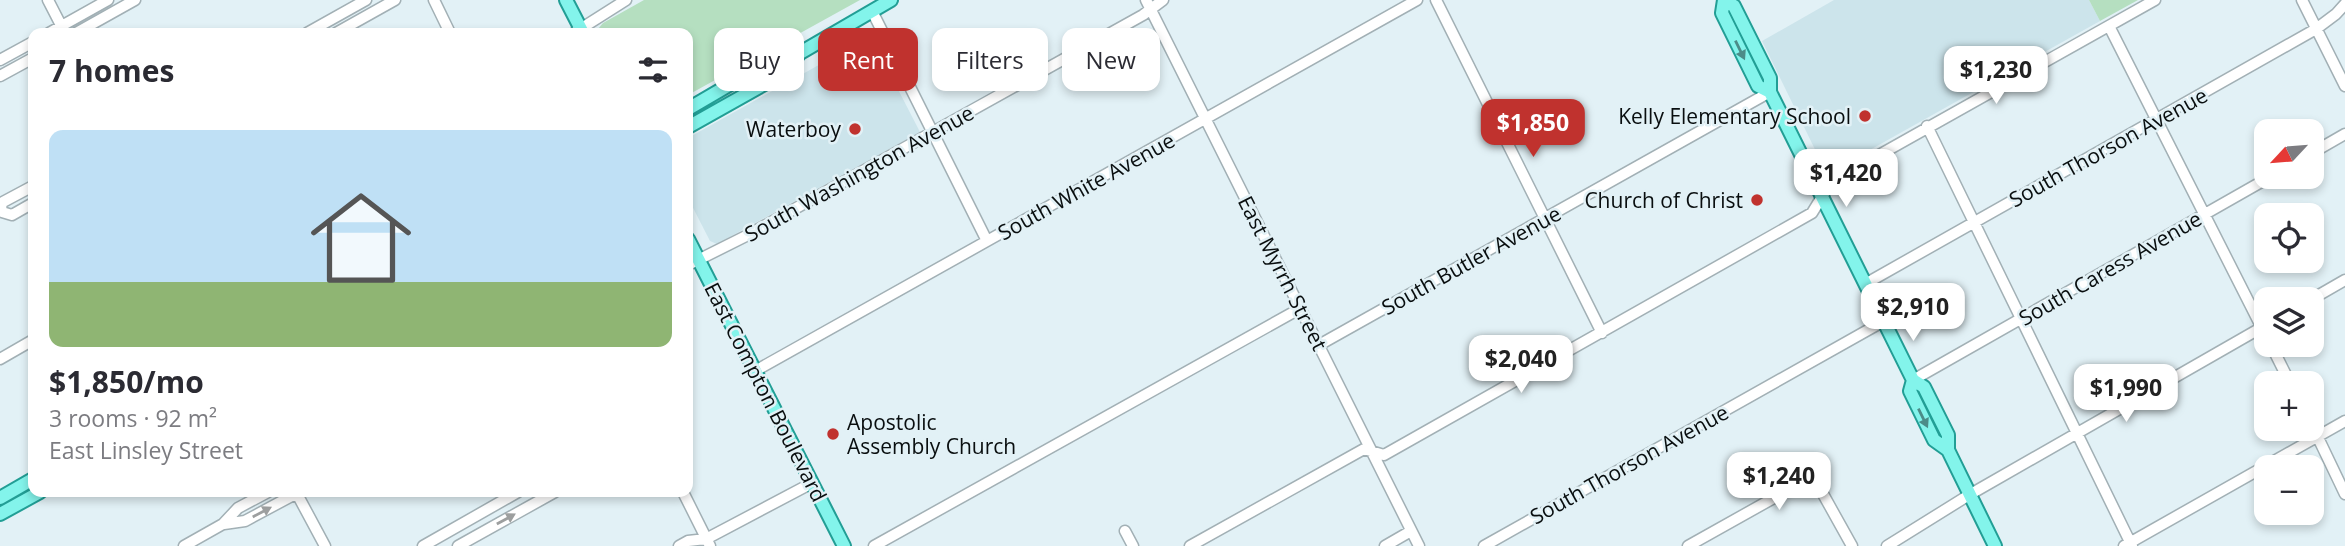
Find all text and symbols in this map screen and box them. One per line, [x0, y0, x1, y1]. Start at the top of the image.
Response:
chip: Buy [714, 28, 804, 91]
chip: Rent [818, 28, 918, 91]
chip: Filters [932, 28, 1048, 91]
chip: New [1062, 28, 1160, 91]
one-way arrow [1734, 40, 1746, 60]
pin: $1,230 [1939, 46, 2053, 106]
text: 7 homes [49, 50, 174, 91]
icon: filters [634, 51, 672, 89]
text: $1,230 [1960, 53, 2032, 85]
street label: South Thorson Avenue [2004, 81, 2212, 213]
street label: South Washington Avenue [739, 98, 979, 248]
pin: $1,850 [1476, 100, 1590, 159]
place label: Kelly Elementary School [1618, 102, 1851, 130]
text: $1,850 [1497, 106, 1569, 138]
marker: Kelly Elementary School [1857, 108, 1873, 124]
place label: Waterboy [746, 115, 841, 143]
north arrow [2254, 119, 2324, 189]
map controls [2254, 119, 2324, 525]
marker: Waterboy [847, 121, 863, 137]
street label: South White Avenue [993, 126, 1179, 246]
pin: $1,420 [1789, 150, 1903, 209]
text: $1,420 [1810, 156, 1882, 188]
icon: home [298, 175, 424, 301]
place label: Church of Christ [1584, 186, 1743, 214]
street label: East Myrrh Street [1232, 191, 1334, 355]
marker: Church of Christ [1749, 192, 1765, 208]
street label: South Butler Avenue [1376, 199, 1566, 321]
button: locate [2254, 203, 2324, 273]
street label: South Caress Avenue [2013, 204, 2207, 332]
street label: East Compton Boulevard [698, 278, 834, 506]
pin: $2,910 [1856, 284, 1970, 343]
button: layers [2254, 287, 2324, 357]
text: $2,910 [1877, 290, 1949, 322]
pin: $2,040 [1464, 336, 1578, 395]
text: $2,040 [1485, 342, 1557, 374]
text: $1,850/mo [49, 361, 204, 402]
pin: $1,990 [2069, 364, 2183, 424]
text: $1,990 [2090, 371, 2162, 403]
button: + [2254, 371, 2324, 441]
street label: South Thorson Avenue [1525, 398, 1733, 530]
text: 3 rooms · 92 m² [49, 402, 217, 434]
place label: Apostolic Assembly Church [847, 408, 1016, 460]
one-way arrow [1918, 408, 1929, 428]
marker: Apostolic Assembly Church [825, 426, 841, 442]
text: East Linsley Street [49, 434, 243, 466]
pin: $1,240 [1722, 452, 1836, 512]
button: − [2254, 455, 2324, 525]
text: $1,240 [1743, 459, 1815, 491]
one-way arrow [252, 506, 272, 517]
one-way arrow [497, 513, 516, 525]

